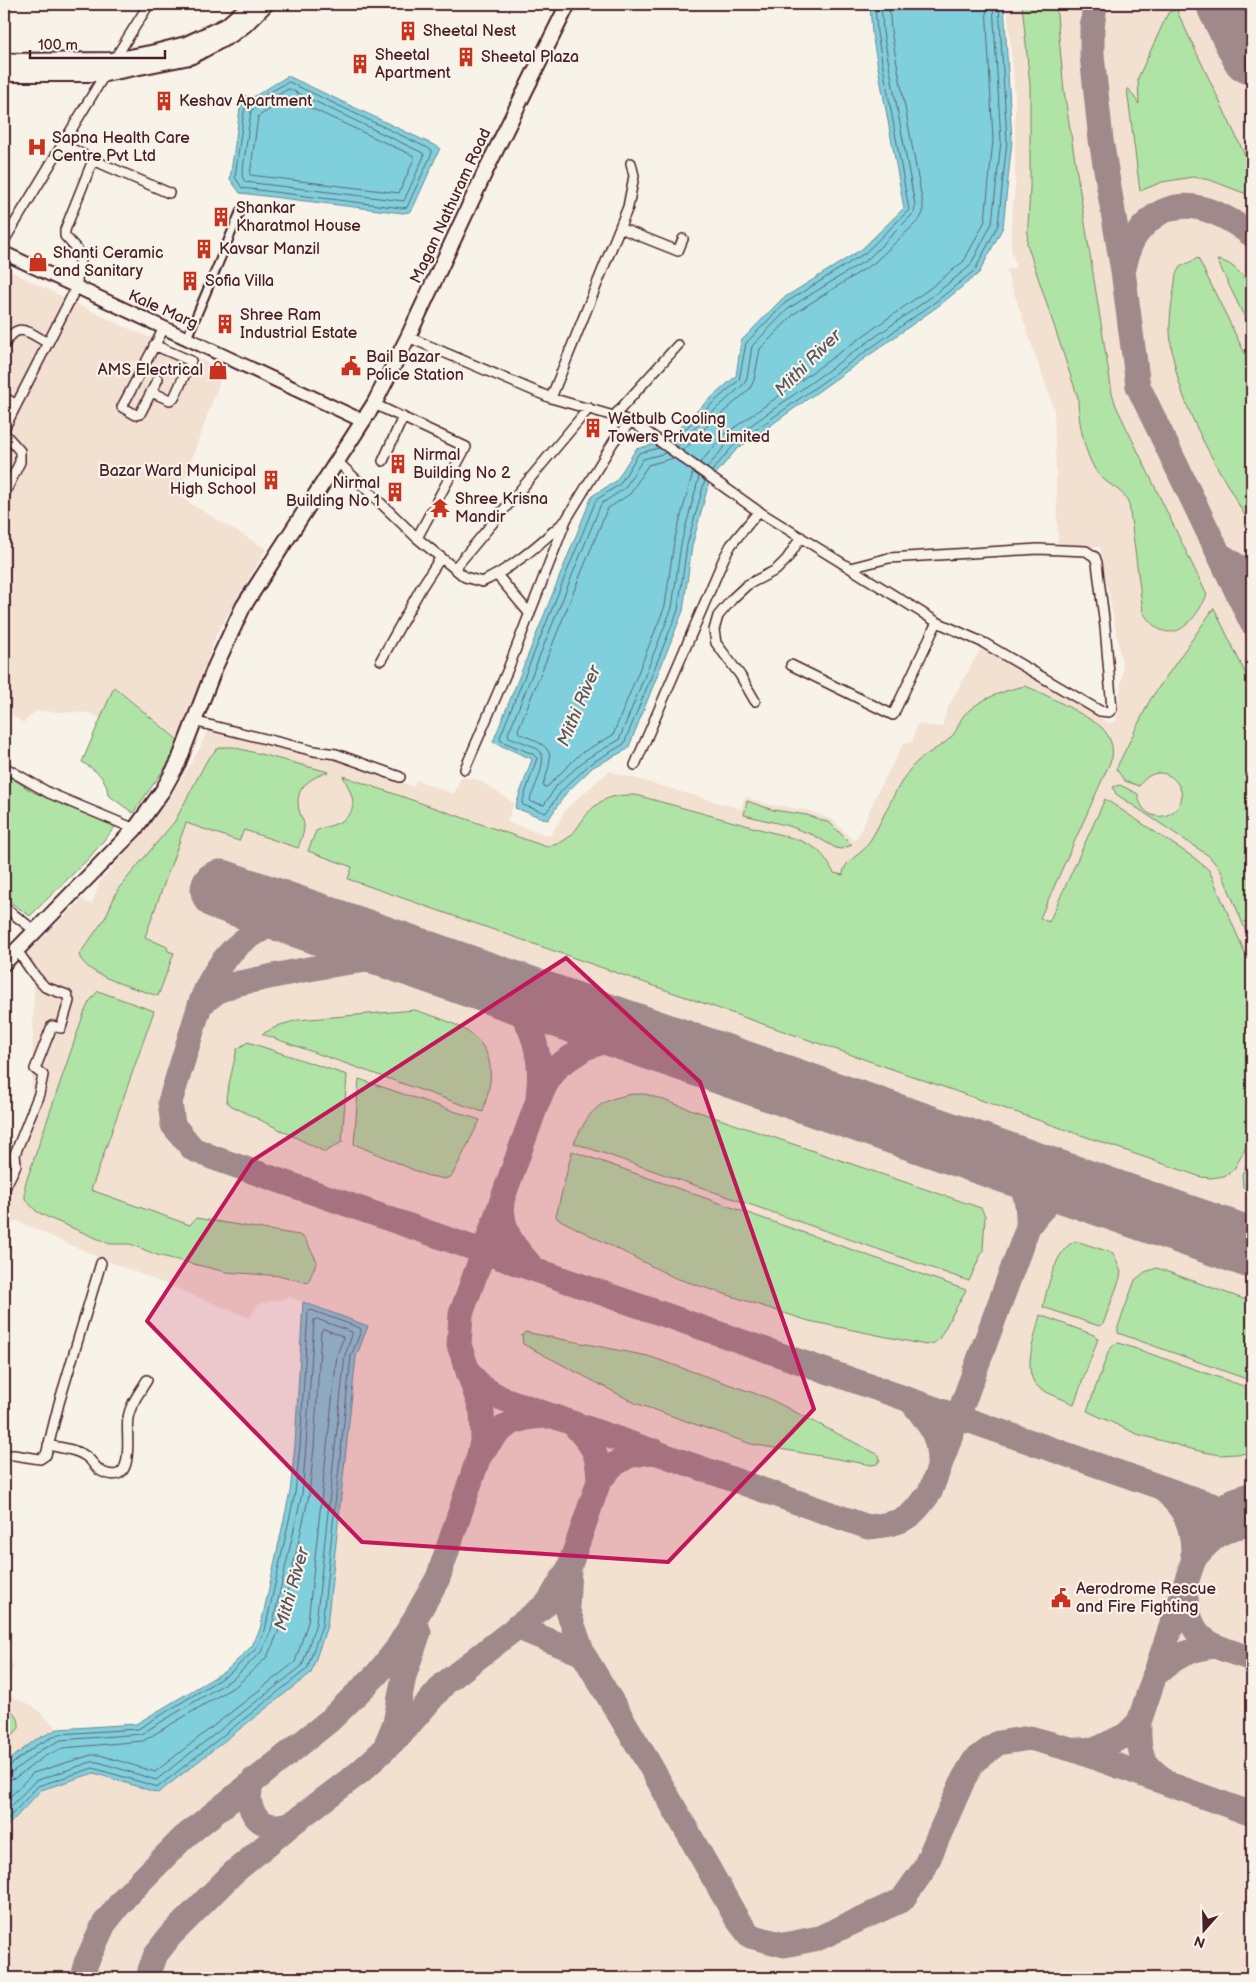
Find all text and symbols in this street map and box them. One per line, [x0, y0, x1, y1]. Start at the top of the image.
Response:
building icon: Sheetal Nest [397, 20, 419, 42]
place label: Sheetal Nest [423, 22, 516, 41]
scale bar [30, 28, 165, 60]
text: 100 m [38, 36, 78, 55]
place label: Sheetal Apartment [375, 46, 451, 83]
building icon: Sheetal Plaza [455, 46, 477, 68]
place label: Sheetal Plaza [481, 48, 579, 67]
building icon: Sheetal Apartment [349, 53, 371, 75]
building icon: Keshav Apartment [153, 90, 175, 112]
place label: Keshav Apartment [179, 92, 312, 111]
street label: Magan Nathuram Road [407, 125, 495, 287]
place label: Sapna Health Care Centre Pvt Ltd [52, 129, 190, 166]
hospital icon: Sapna Health Care Centre Pvt Ltd [26, 136, 48, 158]
place label: Shankar Kharatmol House [236, 199, 361, 236]
building icon: Shankar Kharatmol House [210, 206, 232, 228]
building icon: Kavsar Manzil [193, 238, 215, 260]
place label: Kavsar Manzil [219, 240, 320, 259]
place label: Shanti Ceramic and Sanitary [53, 244, 163, 281]
shop icon: Shanti Ceramic and Sanitary [27, 251, 49, 273]
building icon: Sofia Villa [179, 270, 201, 292]
place label: Sofia Villa [205, 272, 274, 291]
street label: Kale Marg [125, 286, 201, 334]
place label: Shree Ram Industrial Estate [240, 306, 358, 343]
building icon: Shree Ram Industrial Estate [214, 313, 236, 335]
water label: Mithi River [770, 324, 847, 401]
place label: Bail Bazar Police Station [366, 348, 464, 385]
public building icon: Bail Bazar Police Station [340, 355, 362, 377]
shop icon: AMS Electrical [207, 359, 229, 381]
place label: AMS Electrical [98, 361, 203, 380]
place label: Wetbulb Cooling Towers Private Limited [608, 410, 770, 447]
building icon: Wetbulb Cooling Towers Private Limited [582, 417, 604, 439]
place label: Nirmal Building No 2 [413, 446, 511, 483]
building icon: Nirmal Building No 2 [387, 453, 409, 475]
place label: Bazar Ward Municipal High School [99, 462, 256, 499]
building icon: Bazar Ward Municipal High School [260, 469, 282, 491]
place label: Nirmal Building No 1 [286, 474, 380, 511]
building icon: Nirmal Building No 1 [384, 481, 406, 503]
place label: Shree Krisna Mandir [455, 490, 548, 527]
temple icon: Shree Krisna Mandir [429, 497, 451, 519]
water label: Mithi River [553, 661, 606, 749]
water label: Mithi River [270, 1544, 314, 1633]
place label: Aerodrome Rescue and Fire Fighting [1076, 1580, 1216, 1617]
public building icon: Aerodrome Rescue and Fire Fighting [1050, 1587, 1072, 1609]
north arrow [1178, 1904, 1228, 1954]
text: N [1192, 1932, 1208, 1952]

